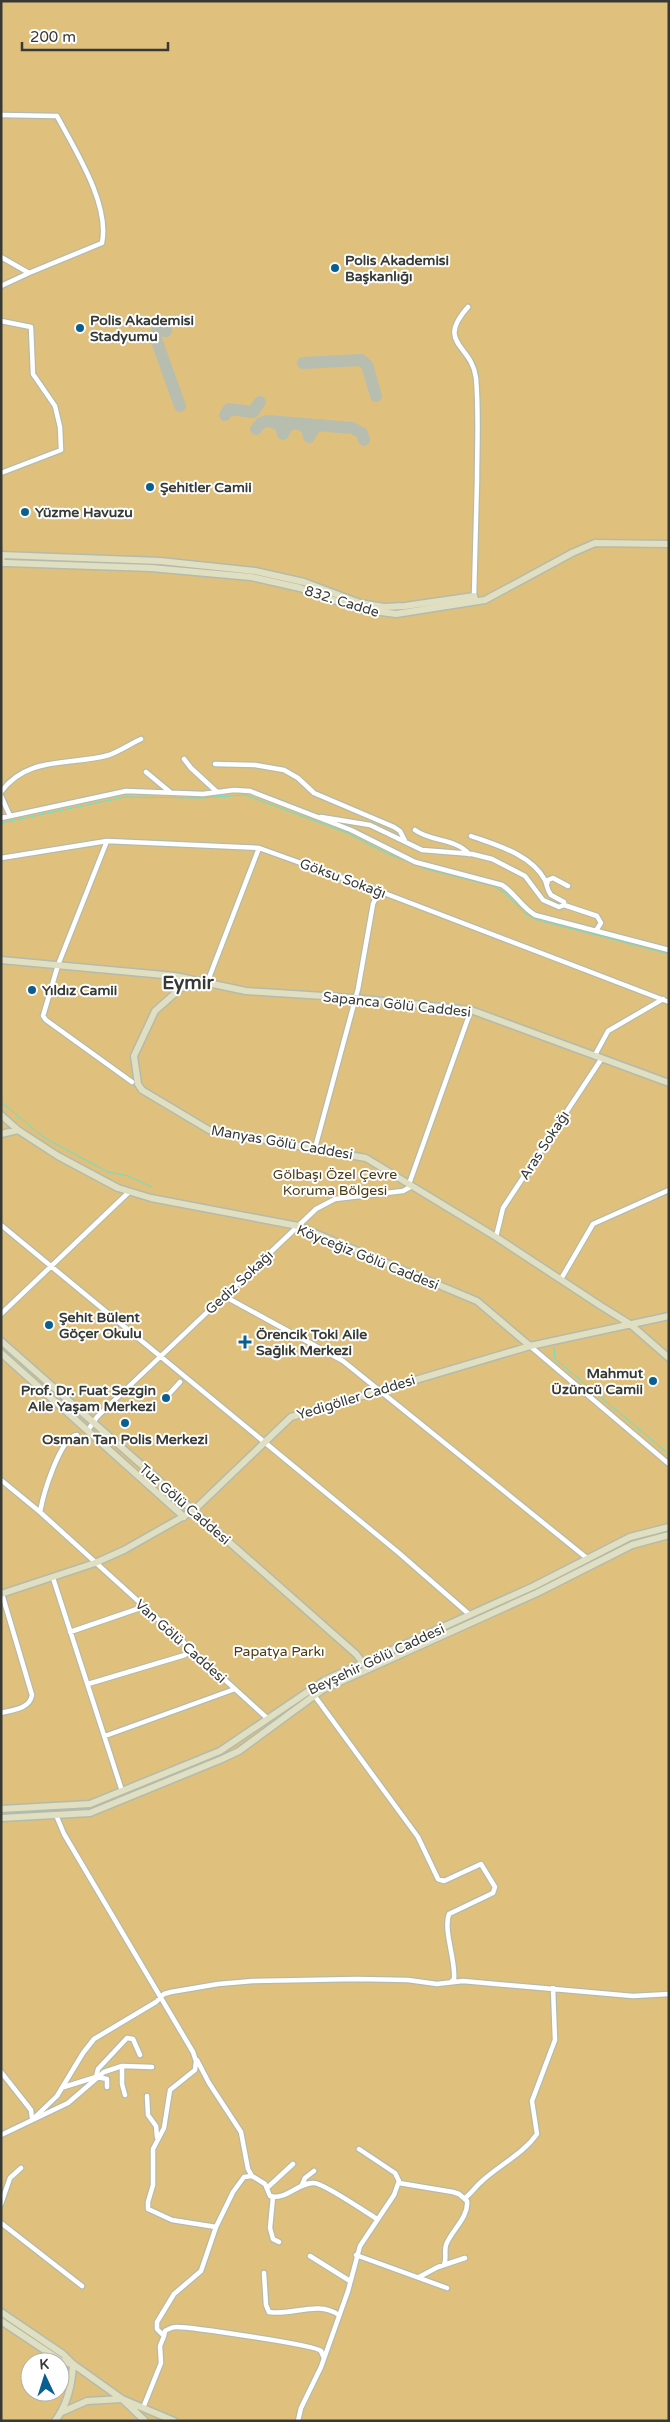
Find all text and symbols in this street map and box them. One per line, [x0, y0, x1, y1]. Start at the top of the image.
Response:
scale bar [22, 20, 169, 52]
text: 200 m [30, 28, 76, 46]
place label: Polis Akademisi Başkanlığı [345, 252, 449, 285]
marker: Polis Akademisi Başkanlığı [329, 262, 341, 274]
place label: Polis Akademisi Stadyumu [90, 312, 194, 345]
marker: Polis Akademisi Stadyumu [74, 322, 86, 334]
place label: Şehitler Camii [160, 479, 252, 496]
marker: Şehitler Camii [144, 481, 156, 493]
place label: Yüzme Havuzu [35, 504, 133, 521]
marker: Yüzme Havuzu [19, 506, 31, 518]
street label: 832. Cadde [303, 582, 381, 621]
street label: Göksu Sokağı [297, 855, 388, 902]
district label: Eymir [162, 972, 214, 995]
place label: Yıldız Camii [42, 982, 117, 999]
marker: Yıldız Camii [26, 984, 38, 996]
street label: Sapanca Gölü Caddesi [322, 988, 472, 1021]
street label: Aras Sokağı [516, 1108, 573, 1183]
street label: Manyas Gölü Caddesi [210, 1122, 354, 1163]
park label: Gölbaşı Özel Çevre Koruma Bölgesi [273, 1166, 397, 1199]
street label: Köyceğiz Gölü Caddesi [294, 1221, 441, 1294]
street label: Gediz Sokağı [202, 1247, 277, 1318]
place label: Şehit Bülent Göçer Okulu [59, 1309, 142, 1342]
marker: Şehit Bülent Göçer Okulu [43, 1319, 55, 1331]
place label: Örencik Toki Aile Sağlık Merkezi [256, 1326, 367, 1359]
marker: Örencik Toki Aile Sağlık Merkezi [238, 1335, 252, 1349]
place label: Mahmut Üzüncü Camii [551, 1365, 644, 1398]
street label: Yedigöller Caddesi [295, 1371, 417, 1424]
marker: Mahmut Üzüncü Camii [647, 1375, 659, 1387]
place label: Prof. Dr. Fuat Sezgin Aile Yaşam Merkezi [21, 1382, 156, 1415]
marker: Prof. Dr. Fuat Sezgin Aile Yaşam Merkezi [160, 1392, 172, 1404]
marker: Osman Tan Polis Merkezi [119, 1417, 131, 1429]
place label: Osman Tan Polis Merkezi [42, 1431, 208, 1448]
street label: Tuz Gölü Caddesi [136, 1460, 234, 1549]
street label: Van Gölü Caddesi [131, 1596, 230, 1687]
street label: Beyşehir Gölü Caddesi [305, 1620, 447, 1699]
park label: Papatya Parkı [233, 1643, 325, 1660]
north arrow [20, 2352, 70, 2402]
text: K [39, 2356, 50, 2373]

